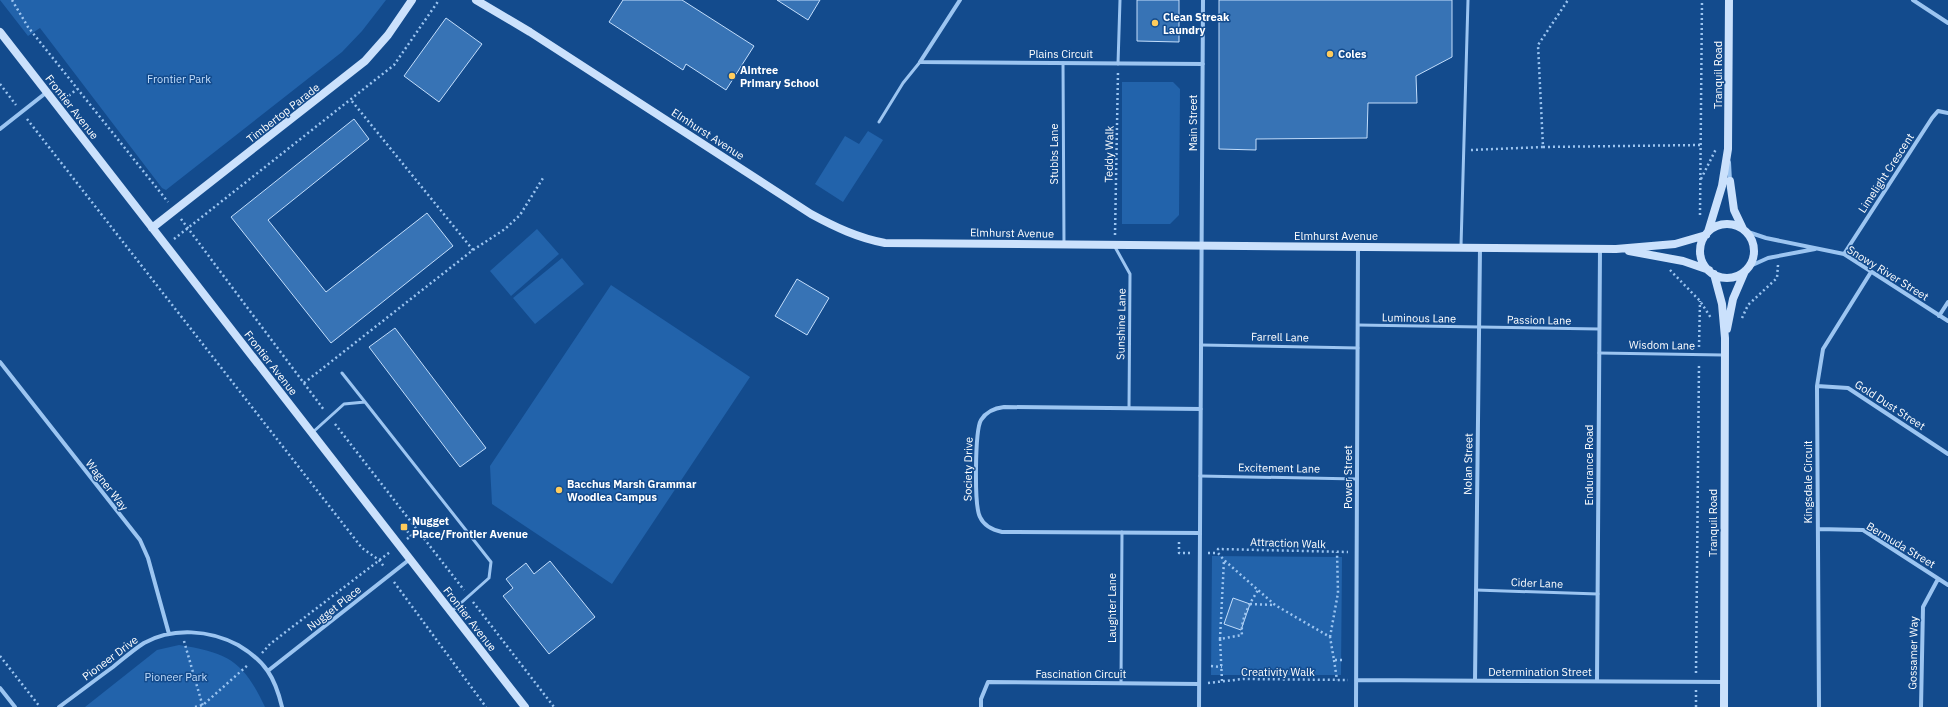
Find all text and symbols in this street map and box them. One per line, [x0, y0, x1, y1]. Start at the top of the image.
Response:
place label: Clean Streak Laundry [1163, 10, 1230, 37]
marker: Clean Streak Laundry [1150, 18, 1160, 28]
street label: Tranquil Road [1711, 41, 1725, 109]
street label: Plains Circuit [1029, 47, 1093, 61]
place label: Coles [1338, 47, 1367, 61]
marker: Coles [1325, 49, 1335, 59]
place label: Aintree Primary School [740, 63, 819, 90]
marker: Aintree Primary School [727, 71, 737, 81]
street label: Frontier Avenue [42, 72, 102, 142]
park label: Frontier Park [147, 72, 211, 86]
street label: Timbertop Parade [244, 80, 322, 146]
street label: Main Street [1186, 95, 1200, 151]
street label: Elmhurst Avenue [669, 105, 747, 163]
street label: Stubbs Lane [1047, 124, 1061, 184]
street label: Teddy Walk [1102, 125, 1116, 183]
street label: Limelight Crescent [1855, 131, 1917, 215]
street label: Elmhurst Avenue [970, 225, 1054, 241]
street label: Elmhurst Avenue [1294, 229, 1378, 243]
street label: Snowy River Street [1845, 242, 1931, 304]
street label: Sunshine Lane [1113, 288, 1129, 360]
street label: Luminous Lane [1382, 310, 1456, 326]
street label: Passion Lane [1507, 312, 1571, 328]
street label: Frontier Avenue [241, 328, 301, 398]
street label: Farrell Lane [1251, 329, 1309, 345]
street label: Wisdom Lane [1629, 337, 1695, 353]
street label: Gold Dust Street [1852, 377, 1928, 433]
street label: Endurance Road [1582, 425, 1596, 505]
street label: Nolan Street [1460, 433, 1476, 495]
street label: Society Drive [960, 437, 976, 501]
street label: Kingsdale Circuit [1801, 440, 1815, 523]
street label: Power Street [1341, 445, 1355, 509]
street label: Wagner Way [83, 457, 132, 514]
street label: Excitement Lane [1238, 460, 1320, 476]
place label: Bacchus Marsh Grammar Woodlea Campus [567, 477, 697, 504]
marker: Bacchus Marsh Grammar Woodlea Campus [554, 485, 564, 495]
street label: Tranquil Road [1706, 489, 1720, 557]
place label: Nugget Place/Frontier Avenue [412, 514, 528, 541]
street label: Bermuda Street [1864, 519, 1938, 571]
marker: Nugget Place/Frontier Avenue [399, 522, 409, 532]
street label: Attraction Walk [1250, 535, 1326, 551]
street label: Laughter Lane [1105, 573, 1119, 643]
street label: Cider Lane [1511, 575, 1563, 591]
street label: Nugget Place [304, 582, 364, 634]
street label: Frontier Avenue [440, 584, 500, 654]
street label: Gossamer Way [1905, 616, 1921, 690]
street label: Pioneer Drive [79, 633, 141, 683]
street label: Creativity Walk [1241, 665, 1315, 679]
street label: Determination Street [1488, 665, 1592, 679]
street label: Fascination Circuit [1036, 667, 1127, 681]
park label: Pioneer Park [145, 670, 208, 684]

